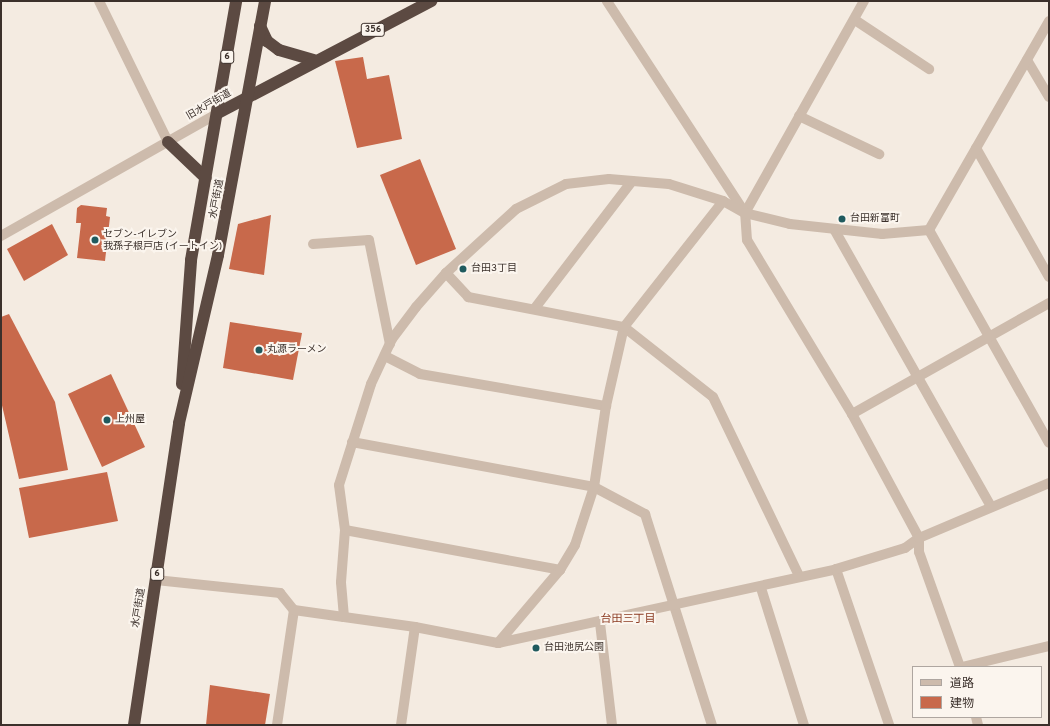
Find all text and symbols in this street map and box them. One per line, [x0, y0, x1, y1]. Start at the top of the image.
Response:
road number: 356 [360, 23, 386, 37]
road number: 6 [220, 50, 234, 64]
street label: 旧水戸街道 [184, 87, 234, 123]
street label: 水戸街道 [207, 178, 227, 220]
place label: 台田新富町 [850, 213, 900, 225]
marker: 台田新富町 [837, 214, 847, 224]
place label: セブン-イレブン 我孫子根戸店 (イートイン) [103, 228, 222, 252]
marker: セブン-イレブン 我孫子根戸店 (イートイン) [90, 235, 100, 245]
place label: 台田3丁目 [471, 263, 517, 275]
marker: 台田3丁目 [458, 264, 468, 274]
place label: 丸源ラーメン [267, 344, 327, 356]
marker: 丸源ラーメン [254, 345, 264, 355]
place label: 上州屋 [115, 414, 145, 426]
marker: 上州屋 [102, 415, 112, 425]
road number: 6 [150, 567, 164, 581]
street label: 水戸街道 [130, 587, 148, 629]
district label: 台田三丁目 [601, 612, 655, 626]
place label: 台田池尻公園 [544, 642, 604, 654]
marker: 台田池尻公園 [531, 643, 541, 653]
legend [912, 666, 1042, 718]
text: 道路 [950, 676, 974, 692]
text: 建物 [950, 696, 974, 712]

